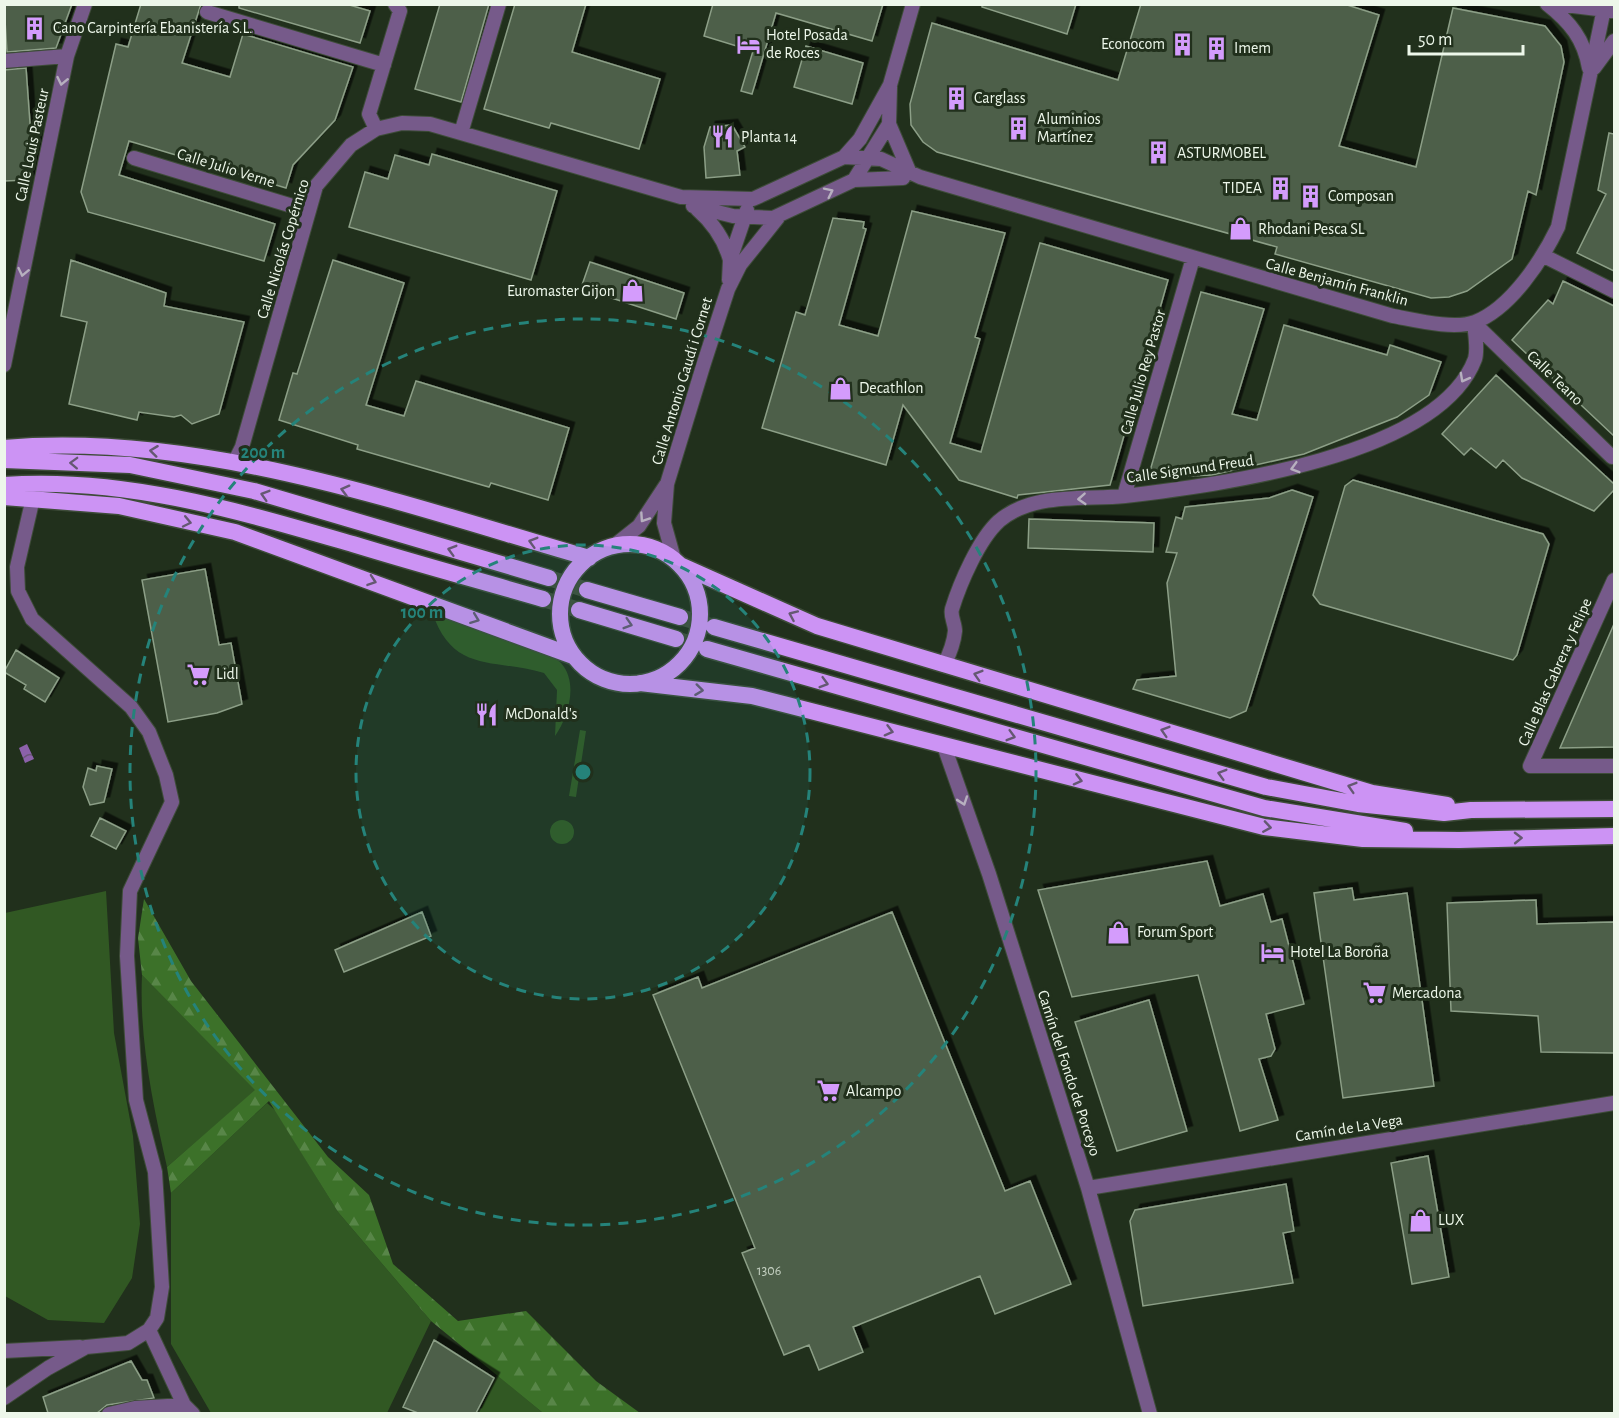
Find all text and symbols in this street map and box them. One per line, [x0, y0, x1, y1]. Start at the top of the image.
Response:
building icon: Cano Carpintería Ebanistería S.L. [22, 15, 48, 41]
scale bar [1409, 18, 1523, 56]
place label: Cano Carpintería Ebanistería S.L. [53, 20, 253, 36]
place label: Hotel Posada de Roces [766, 27, 848, 61]
hotel icon: Hotel Posada de Roces [735, 31, 761, 57]
building icon: Econocom [1170, 31, 1196, 57]
text: 50 m [1418, 31, 1452, 49]
building icon: Imem [1203, 35, 1229, 61]
place label: Econocom [1101, 36, 1165, 52]
place label: Imem [1234, 40, 1271, 56]
one-way arrow [57, 75, 70, 85]
building icon: Carglass [943, 85, 969, 111]
street label: Calle Louis Pasteur [12, 86, 52, 203]
place label: Carglass [974, 90, 1026, 106]
place label: Aluminios Martínez [1037, 111, 1101, 145]
building icon: Aluminios Martínez [1006, 115, 1032, 141]
restaurant icon: Planta 14 [710, 124, 736, 150]
place label: Planta 14 [741, 129, 797, 145]
building icon: ASTURMOBEL [1146, 140, 1172, 166]
place label: ASTURMOBEL [1177, 145, 1266, 161]
street label: Calle Julio Verne [175, 146, 277, 190]
building icon: TIDEA [1267, 175, 1293, 201]
street label: Calle Nicolás Copérnico [254, 177, 312, 321]
place label: TIDEA [1223, 180, 1262, 196]
building icon: Composan [1297, 183, 1323, 209]
one-way arrow [823, 187, 834, 199]
place label: Composan [1328, 188, 1394, 204]
shop icon: Rhodani Pesca SL [1227, 216, 1253, 242]
place label: Rhodani Pesca SL [1258, 221, 1365, 237]
street label: Calle Benjamín Franklin [1264, 255, 1410, 310]
one-way arrow [18, 266, 31, 276]
shop icon: Euromaster Gijon [620, 278, 646, 304]
place label: Euromaster Gijon [507, 283, 615, 300]
street label: Calle Antonio Gaudí i Cornet [649, 295, 715, 467]
street label: Calle Julio Rey Pastor [1118, 307, 1170, 436]
street label: Calle Teano [1524, 348, 1586, 409]
one-way arrow [1460, 372, 1471, 383]
shop icon: Decathlon [828, 375, 854, 401]
place label: Decathlon [859, 380, 923, 396]
text: 200 m [241, 444, 285, 462]
one-way arrow [149, 446, 159, 458]
street label: Calle Sigmund Freud [1125, 452, 1255, 486]
one-way arrow [69, 456, 78, 469]
one-way arrow [1290, 461, 1301, 473]
one-way arrow [340, 484, 350, 497]
one-way arrow [260, 490, 271, 502]
one-way arrow [1077, 492, 1086, 505]
one-way arrow [640, 511, 651, 522]
one-way arrow [182, 514, 192, 527]
one-way arrow [528, 537, 538, 549]
one-way arrow [447, 545, 458, 557]
one-way arrow [367, 573, 377, 586]
street label: Calle Blas Cabrera y Felipe [1515, 596, 1596, 749]
text: 100 m [401, 604, 443, 622]
one-way arrow [788, 610, 799, 622]
one-way arrow [469, 612, 480, 624]
one-way arrow [622, 617, 633, 629]
supermarket icon: Lidl [185, 661, 211, 687]
place label: Lidl [216, 666, 239, 682]
one-way arrow [973, 670, 984, 682]
one-way arrow [818, 676, 829, 688]
one-way arrow [694, 683, 703, 696]
restaurant icon: McDonald's [474, 701, 500, 727]
place label: McDonald's [505, 706, 578, 722]
one-way arrow [884, 724, 894, 737]
one-way arrow [1160, 726, 1171, 738]
one-way arrow [1006, 729, 1016, 741]
centre of rings [573, 762, 593, 782]
one-way arrow [1217, 769, 1228, 781]
one-way arrow [1072, 772, 1082, 785]
one-way arrow [1347, 782, 1358, 794]
one-way arrow [956, 795, 969, 806]
one-way arrow [1261, 820, 1271, 833]
one-way arrow [1513, 832, 1522, 845]
shop icon: Forum Sport [1106, 919, 1132, 945]
place label: Forum Sport [1137, 924, 1213, 940]
hotel icon: Hotel La Boroña [1259, 939, 1285, 965]
place label: Hotel La Boroña [1290, 944, 1389, 960]
supermarket icon: Mercadona [1361, 980, 1387, 1006]
place label: Mercadona [1392, 985, 1462, 1001]
street label: Camín del Fondo de Porceyo [1034, 988, 1103, 1158]
supermarket icon: Alcampo [815, 1078, 841, 1104]
place label: Alcampo [846, 1083, 901, 1099]
street label: Camín de La Vega [1294, 1112, 1404, 1144]
shop icon: LUX [1407, 1207, 1433, 1233]
place label: LUX [1438, 1212, 1465, 1228]
house number: 1306 [757, 1264, 781, 1278]

